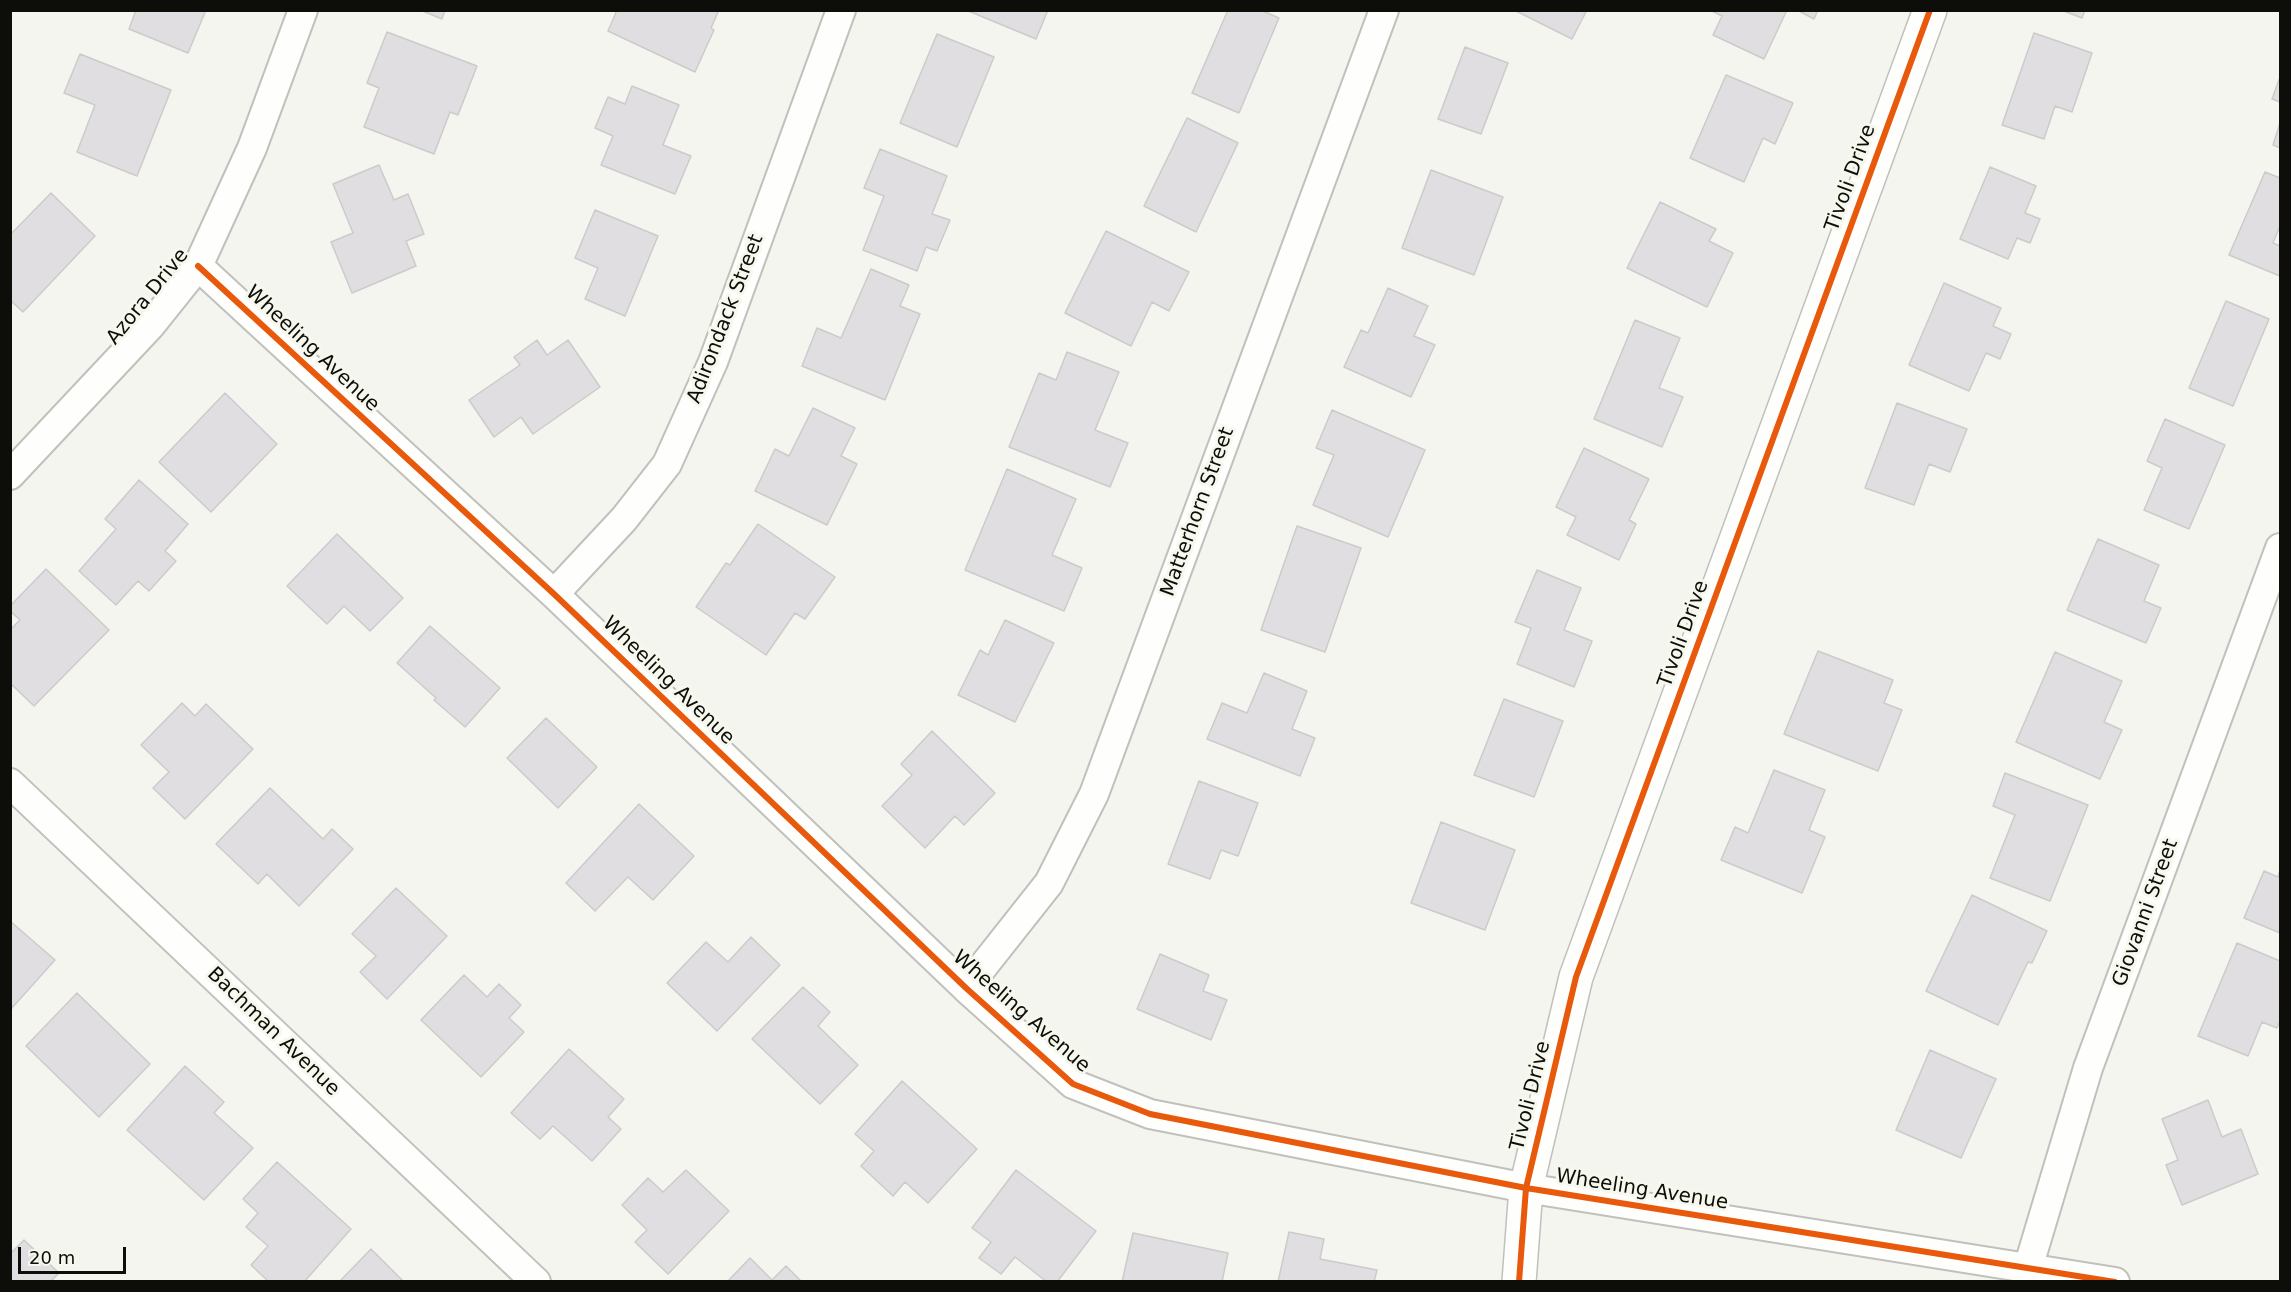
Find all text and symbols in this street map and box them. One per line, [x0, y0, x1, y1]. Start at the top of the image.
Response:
street label: Tivoli Drive [1821, 121, 1881, 235]
street label: Adirondack Street [683, 231, 769, 407]
street label: Azora Drive [102, 244, 194, 350]
street label: Wheeling Avenue [240, 281, 384, 417]
street label: Matterhorn Street [1156, 424, 1240, 600]
street label: Tivoli Drive [1654, 577, 1714, 691]
street label: Wheeling Avenue [597, 612, 739, 750]
street label: Giovanni Street [2108, 836, 2184, 990]
street label: Wheeling Avenue [947, 946, 1095, 1078]
street label: Bachman Avenue [202, 963, 344, 1101]
street label: Tivoli Drive [1506, 1039, 1556, 1153]
street label: Wheeling Avenue [1554, 1165, 1730, 1215]
scale bar [21, 1235, 129, 1273]
text: 20 m [29, 1247, 75, 1268]

